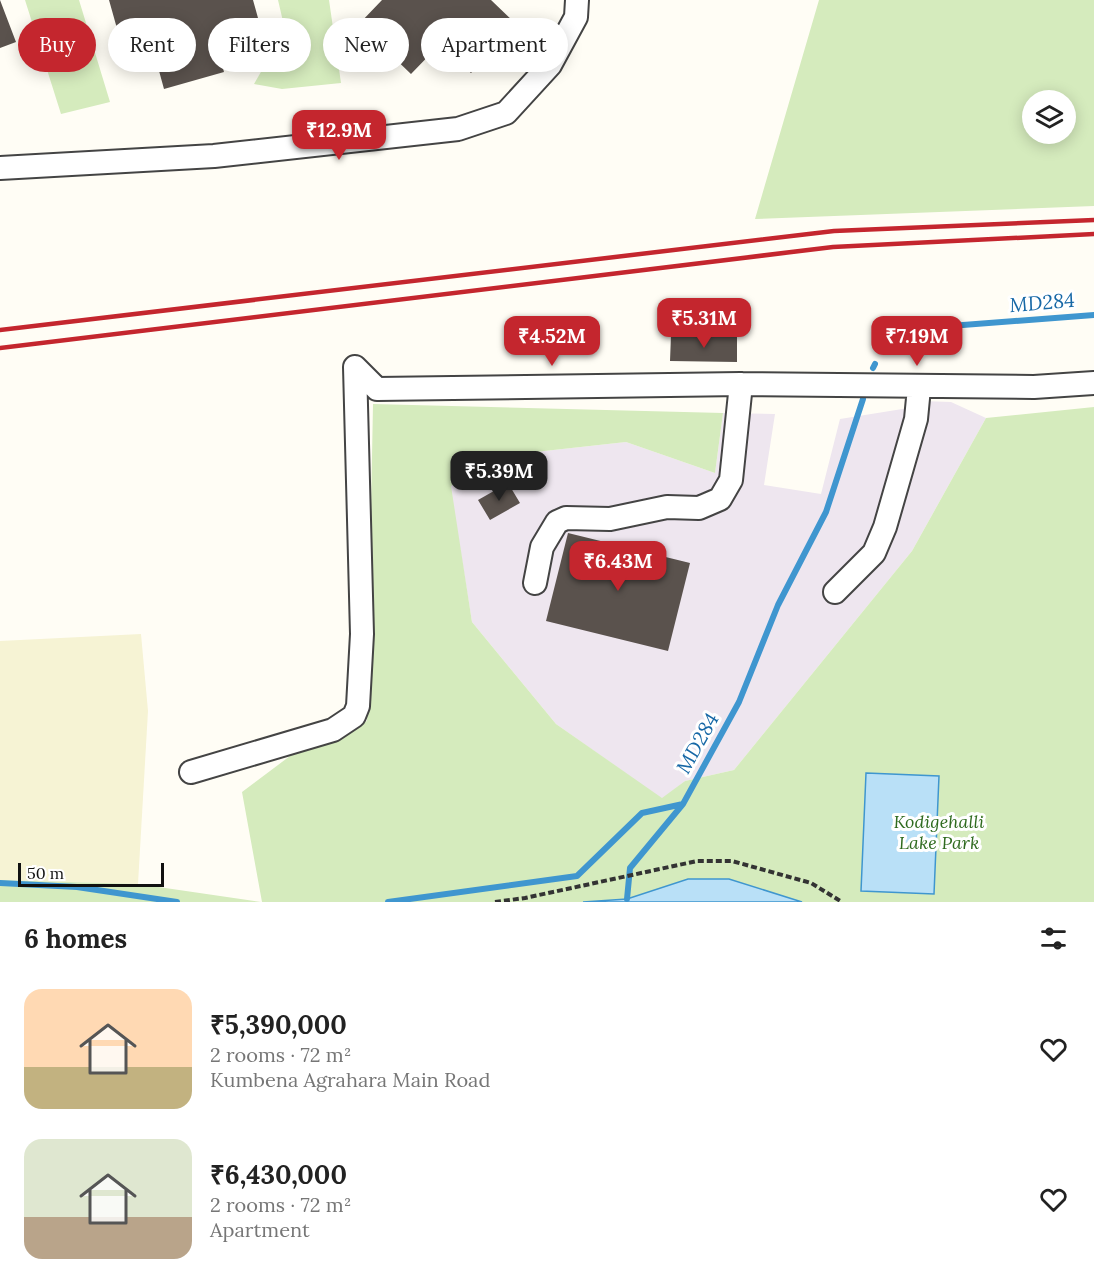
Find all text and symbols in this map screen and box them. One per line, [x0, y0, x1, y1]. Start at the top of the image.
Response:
chip: Buy [18, 18, 96, 72]
chip: Rent [108, 18, 196, 72]
chip: Filters [208, 18, 311, 72]
chip: New [323, 18, 409, 72]
chip: Apartment [421, 18, 568, 72]
map controls [1022, 90, 1076, 144]
button: layers [1022, 90, 1076, 144]
pin: ₹12.9M [290, 110, 388, 161]
text: ₹12.9M [306, 117, 372, 142]
water label: MD284 [1008, 287, 1076, 317]
pin: ₹5.31M [655, 298, 753, 349]
text: ₹5.31M [671, 305, 737, 330]
pin: ₹4.52M [503, 316, 601, 367]
pin: ₹7.19M [868, 316, 966, 367]
text: ₹4.52M [518, 323, 586, 348]
text: ₹7.19M [885, 323, 949, 348]
pin: ₹5.39M [450, 451, 548, 502]
text: ₹5.39M [464, 458, 534, 483]
pin: ₹6.43M [569, 541, 667, 592]
text: ₹6.43M [583, 548, 653, 573]
water label: MD284 [670, 708, 724, 778]
park label: Kodigehalli Lake Park [894, 810, 985, 854]
scale bar [18, 860, 164, 888]
text: 50 m [27, 863, 64, 883]
text: 6 homes [24, 922, 127, 955]
icon: filters [1037, 922, 1070, 955]
text: ₹5,390,000 [210, 1008, 347, 1041]
icon: home [72, 1013, 144, 1085]
icon: heart [1037, 1033, 1070, 1066]
text: 2 rooms · 72 m² [210, 1042, 351, 1067]
text: Kumbena Agrahara Main Road [210, 1067, 490, 1092]
text: ₹6,430,000 [210, 1158, 347, 1191]
icon: home [72, 1163, 144, 1235]
icon: heart [1037, 1183, 1070, 1216]
text: 2 rooms · 72 m² [210, 1192, 351, 1217]
text: Apartment [210, 1217, 310, 1242]

